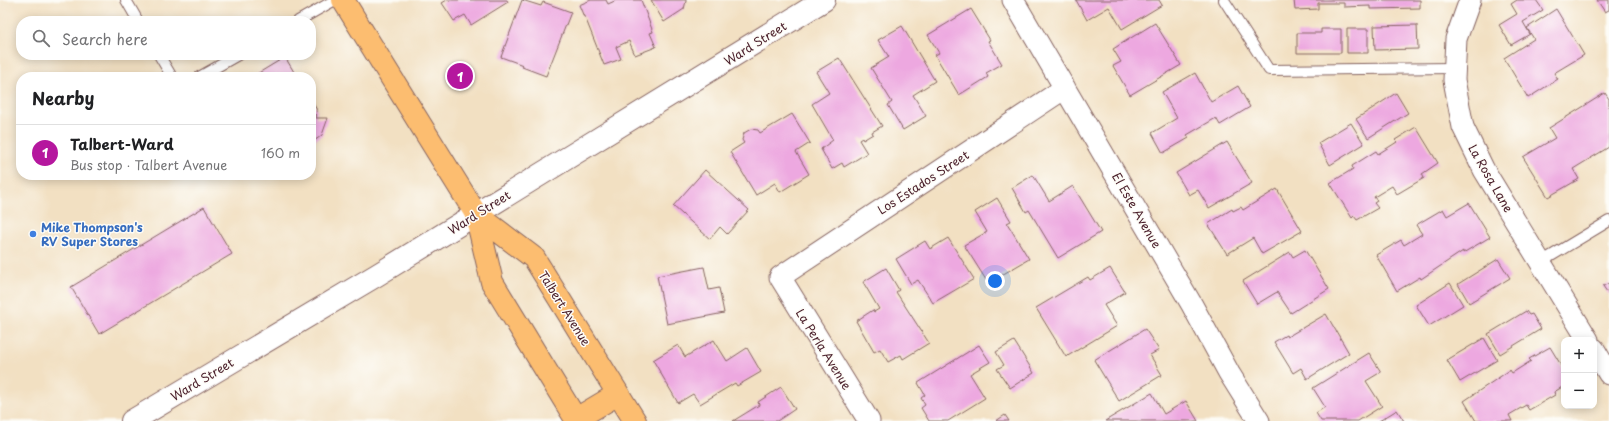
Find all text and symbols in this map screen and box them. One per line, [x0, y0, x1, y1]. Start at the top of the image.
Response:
search box [16, 16, 316, 60]
street label: Ward Street [720, 17, 790, 69]
icon: search [30, 27, 52, 49]
text: Search here [62, 27, 148, 50]
pin: 1 [447, 61, 473, 91]
text: Nearby [32, 85, 94, 111]
text: Talbert-Ward [70, 132, 174, 155]
street label: La Rosa Lane [1464, 141, 1518, 215]
text: 1 [42, 143, 48, 162]
text: 160 m [261, 143, 300, 162]
street label: Los Estados Street [874, 146, 972, 218]
text: Bus stop · Talbert Avenue [70, 155, 227, 174]
street label: El Este Avenue [1108, 169, 1166, 251]
street label: Ward Street [444, 186, 514, 238]
place label: Mike Thompson's RV Super Stores [41, 218, 143, 250]
marker: Mike Thompson's RV Super Stores [28, 229, 38, 239]
street label: Talbert Avenue [535, 267, 596, 349]
your location [985, 271, 1005, 291]
street label: La Perla Avenue [792, 305, 856, 393]
map controls [1561, 337, 1597, 409]
button: + [1561, 337, 1597, 373]
street label: Ward Street [167, 353, 237, 405]
button: − [1561, 373, 1597, 409]

